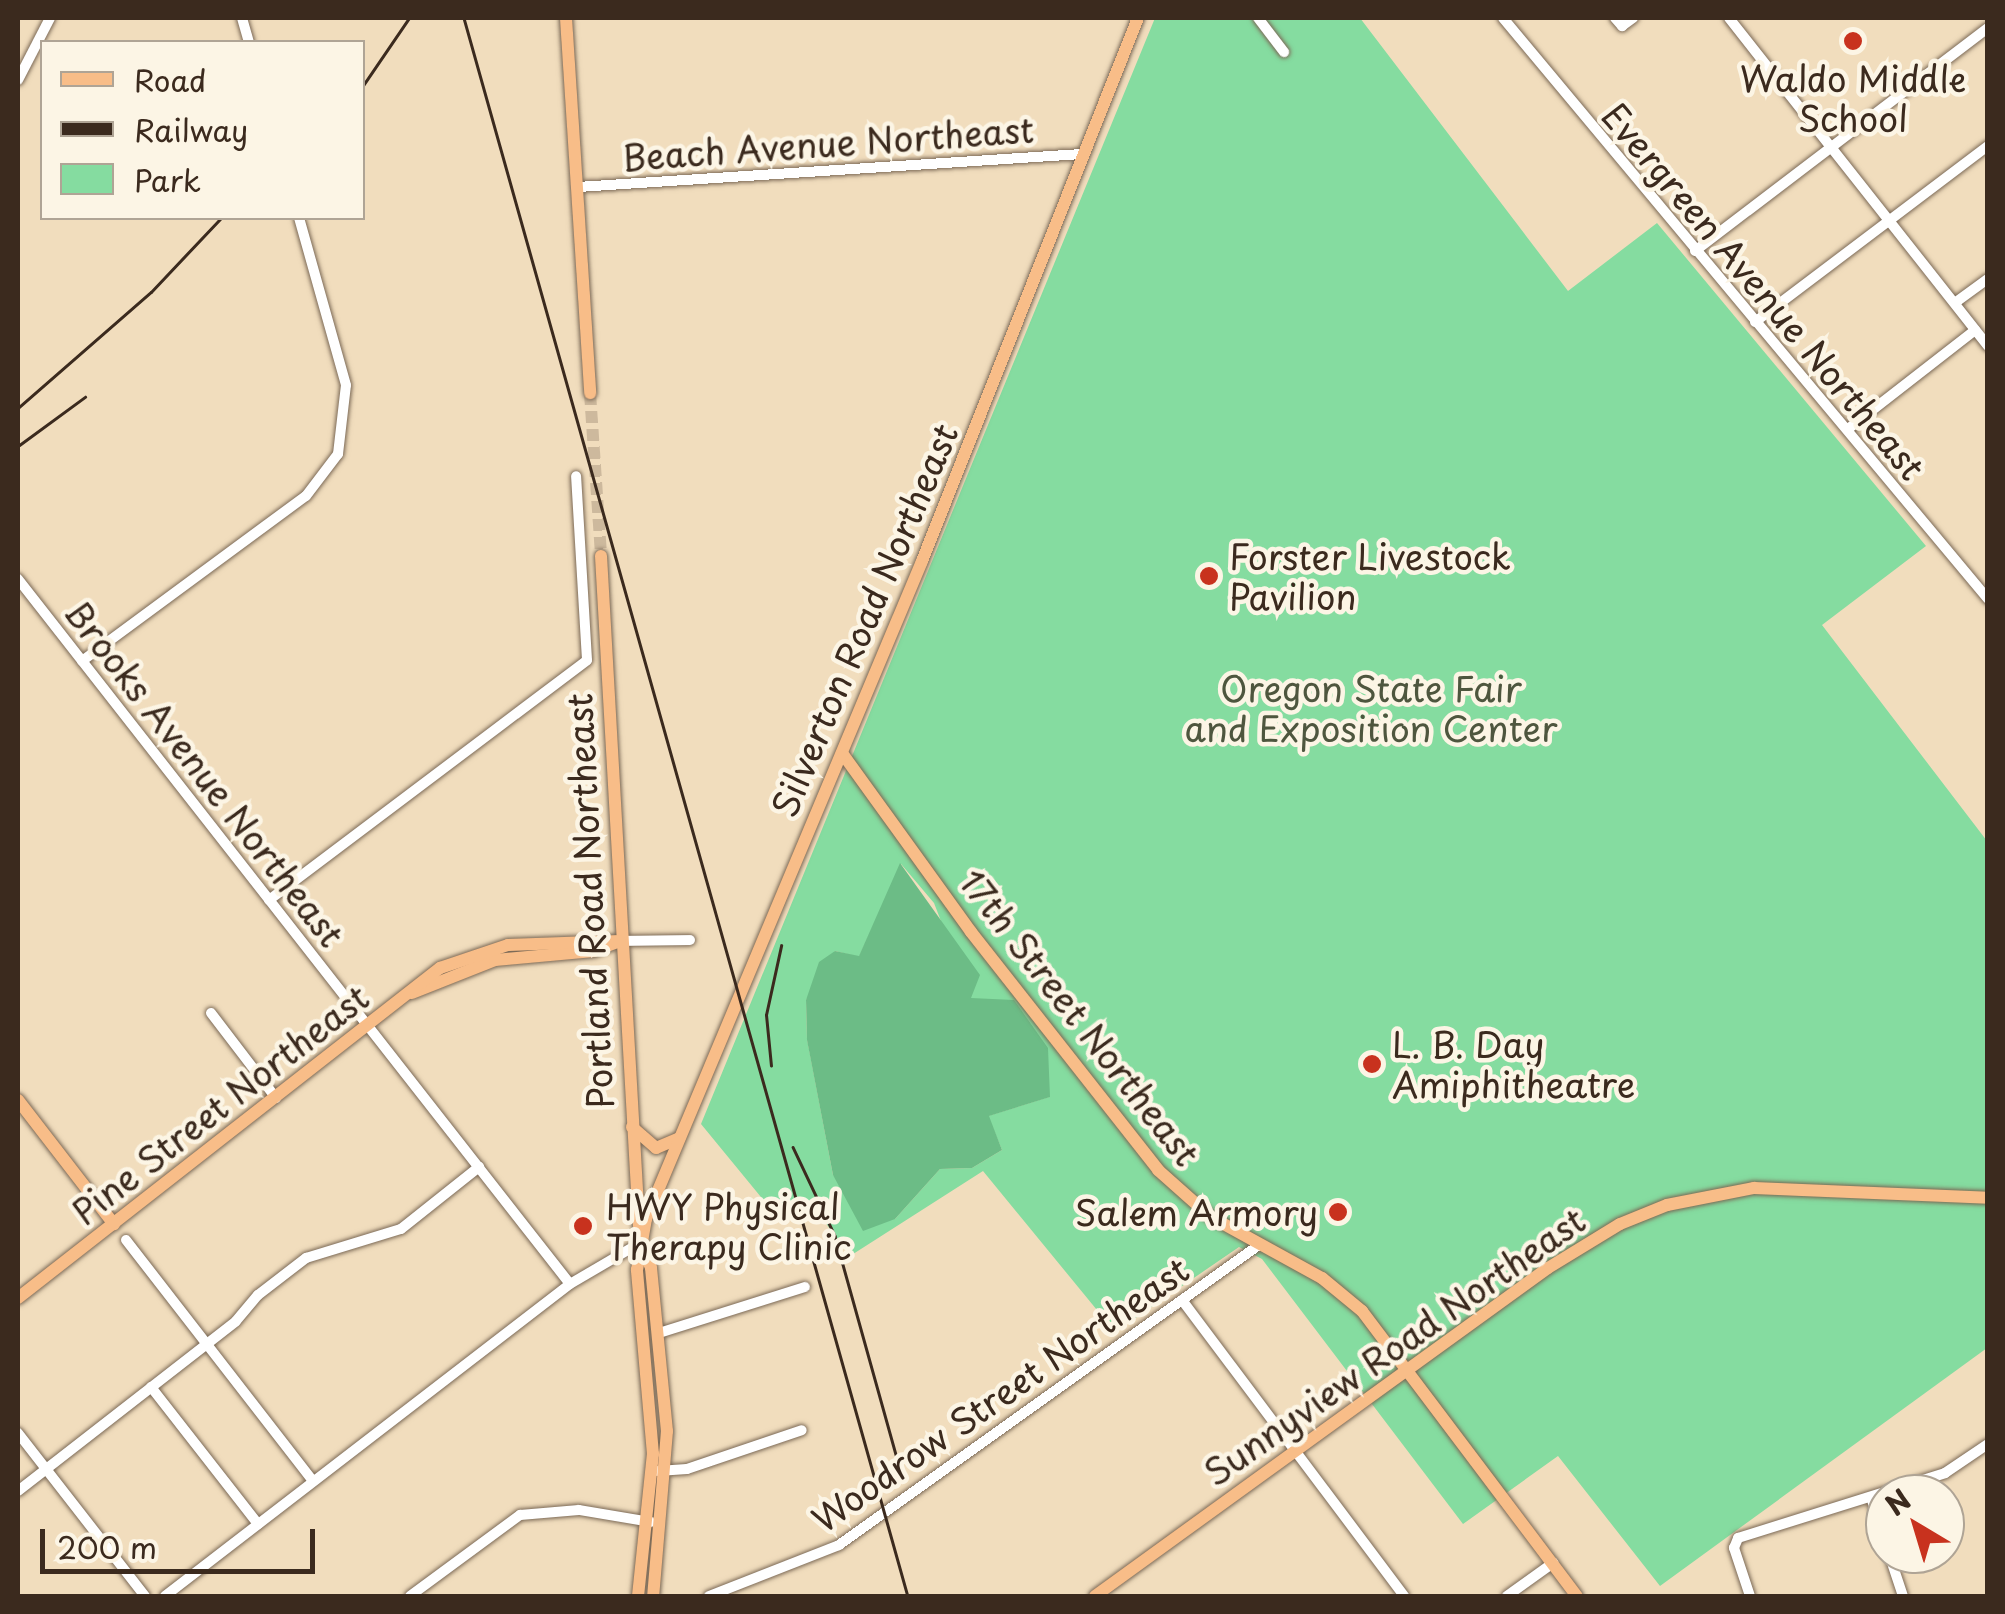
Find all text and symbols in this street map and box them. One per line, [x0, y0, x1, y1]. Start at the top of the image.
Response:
marker: Waldo Middle School [1842, 30, 1864, 52]
legend [40, 40, 365, 220]
text: Road [134, 57, 207, 102]
place label: Waldo Middle School [1738, 57, 1968, 139]
street label: Evergreen Avenue Northeast [1594, 94, 1934, 488]
text: Railway [134, 107, 248, 152]
street label: Beach Avenue Northeast [620, 108, 1036, 178]
text: Park [134, 157, 201, 202]
street label: Silverton Road Northeast [761, 415, 967, 825]
place label: Forster Livestock Pavilion [1229, 535, 1510, 617]
marker: Forster Livestock Pavilion [1198, 565, 1220, 587]
street label: Brooks Avenue Northeast [56, 591, 354, 955]
park label: Oregon State Fair and Exposition Center [1184, 667, 1558, 749]
street label: Portland Road Northeast [557, 691, 621, 1111]
street label: 17th Street Northeast [951, 860, 1209, 1174]
street label: Pine Street Northeast [63, 975, 377, 1233]
place label: L. B. Day Amiphitheatre [1392, 1023, 1635, 1105]
marker: L. B. Day Amiphitheatre [1361, 1053, 1383, 1075]
place label: HWY Physical Therapy Clinic [606, 1185, 851, 1267]
place label: Salem Armory [1070, 1191, 1318, 1233]
street label: Sunnyview Road Northeast [1195, 1198, 1593, 1494]
marker: Salem Armory [1327, 1201, 1349, 1223]
marker: HWY Physical Therapy Clinic [570, 1213, 596, 1239]
street label: Woodrow Street Northeast [804, 1248, 1196, 1540]
north arrow [1865, 1474, 1965, 1574]
text: N [1875, 1478, 1919, 1525]
scale bar [45, 1509, 320, 1571]
text: 200 m [57, 1524, 157, 1569]

